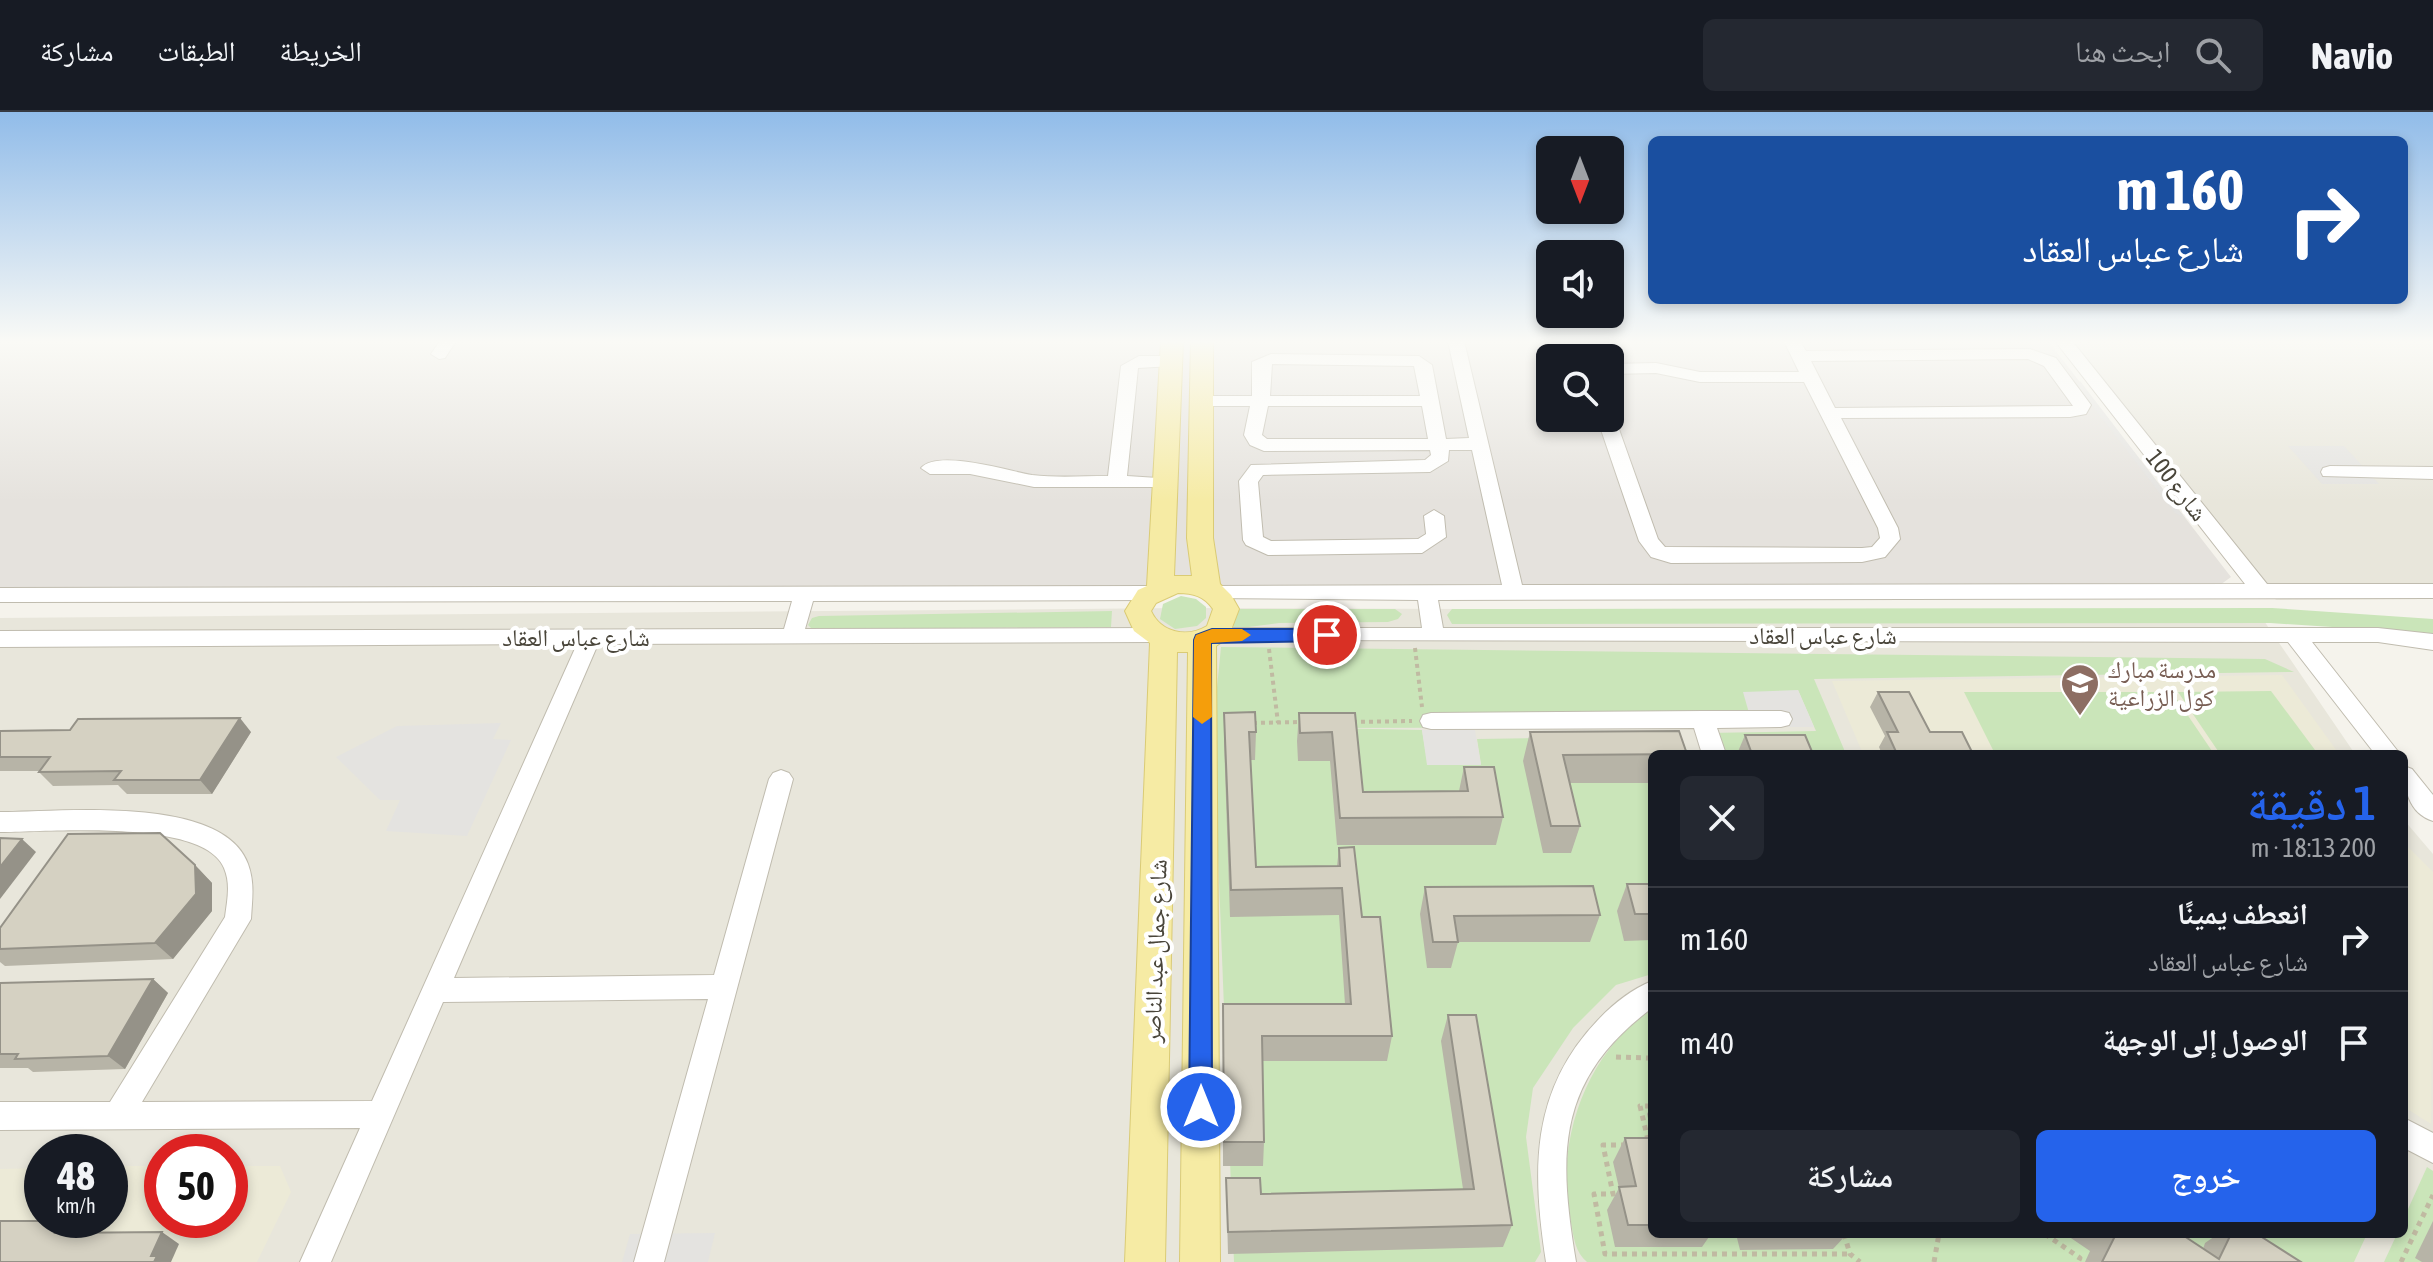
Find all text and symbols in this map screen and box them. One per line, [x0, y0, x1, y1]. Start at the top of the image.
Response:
search box [1703, 19, 2263, 91]
icon: search [2191, 33, 2235, 77]
text: ابحث هنا [2075, 34, 2171, 68]
text: Navio [2311, 34, 2393, 77]
text: مشاركة [40, 35, 114, 67]
text: الطبقات [158, 35, 235, 67]
text: الخريطة [279, 35, 362, 67]
north arrow [1536, 136, 1624, 224]
map controls [1536, 136, 1624, 432]
text: 160 m [2117, 158, 2244, 222]
icon: right [2272, 168, 2376, 272]
text: شارع عباس العقاد [2022, 228, 2244, 270]
button: sound [1536, 240, 1624, 328]
button: search [1536, 344, 1624, 432]
street label: شارع 100 [2139, 444, 2213, 527]
pin [1293, 601, 1361, 669]
icon: arrive [1305, 613, 1349, 657]
street label: شارع عباس العقاد [1749, 622, 1897, 651]
street label: شارع عباس العقاد [502, 624, 650, 653]
place label: مدرسة مبارك كول الزراعية [2108, 656, 2216, 712]
school or university icon: مدرسة مبارك كول الزراعية [2059, 662, 2101, 717]
text: 1 دقيقة [2247, 775, 2376, 830]
button: close [1680, 776, 1764, 860]
text: 200 m · 18:13 [2251, 833, 2376, 863]
street label: شارع جمال عبد الناصر [1138, 859, 1174, 1044]
text: انعطف يمينًا [2177, 896, 2308, 930]
icon: right [2332, 917, 2376, 961]
text: 160 m [1680, 922, 1748, 956]
text: شارع عباس العقاد [2148, 947, 2308, 977]
icon: arrive [2332, 1021, 2376, 1065]
text: الوصول إلى الوجهة [2103, 1022, 2308, 1056]
text: 40 m [1680, 1026, 1734, 1060]
position arrow [1159, 1065, 1243, 1149]
button: مشاركة [1680, 1130, 2020, 1222]
button: خروج [2036, 1130, 2376, 1222]
speed limit sign: 50 [144, 1134, 248, 1238]
text: 48 [57, 1153, 95, 1198]
text: km/h [56, 1194, 96, 1217]

